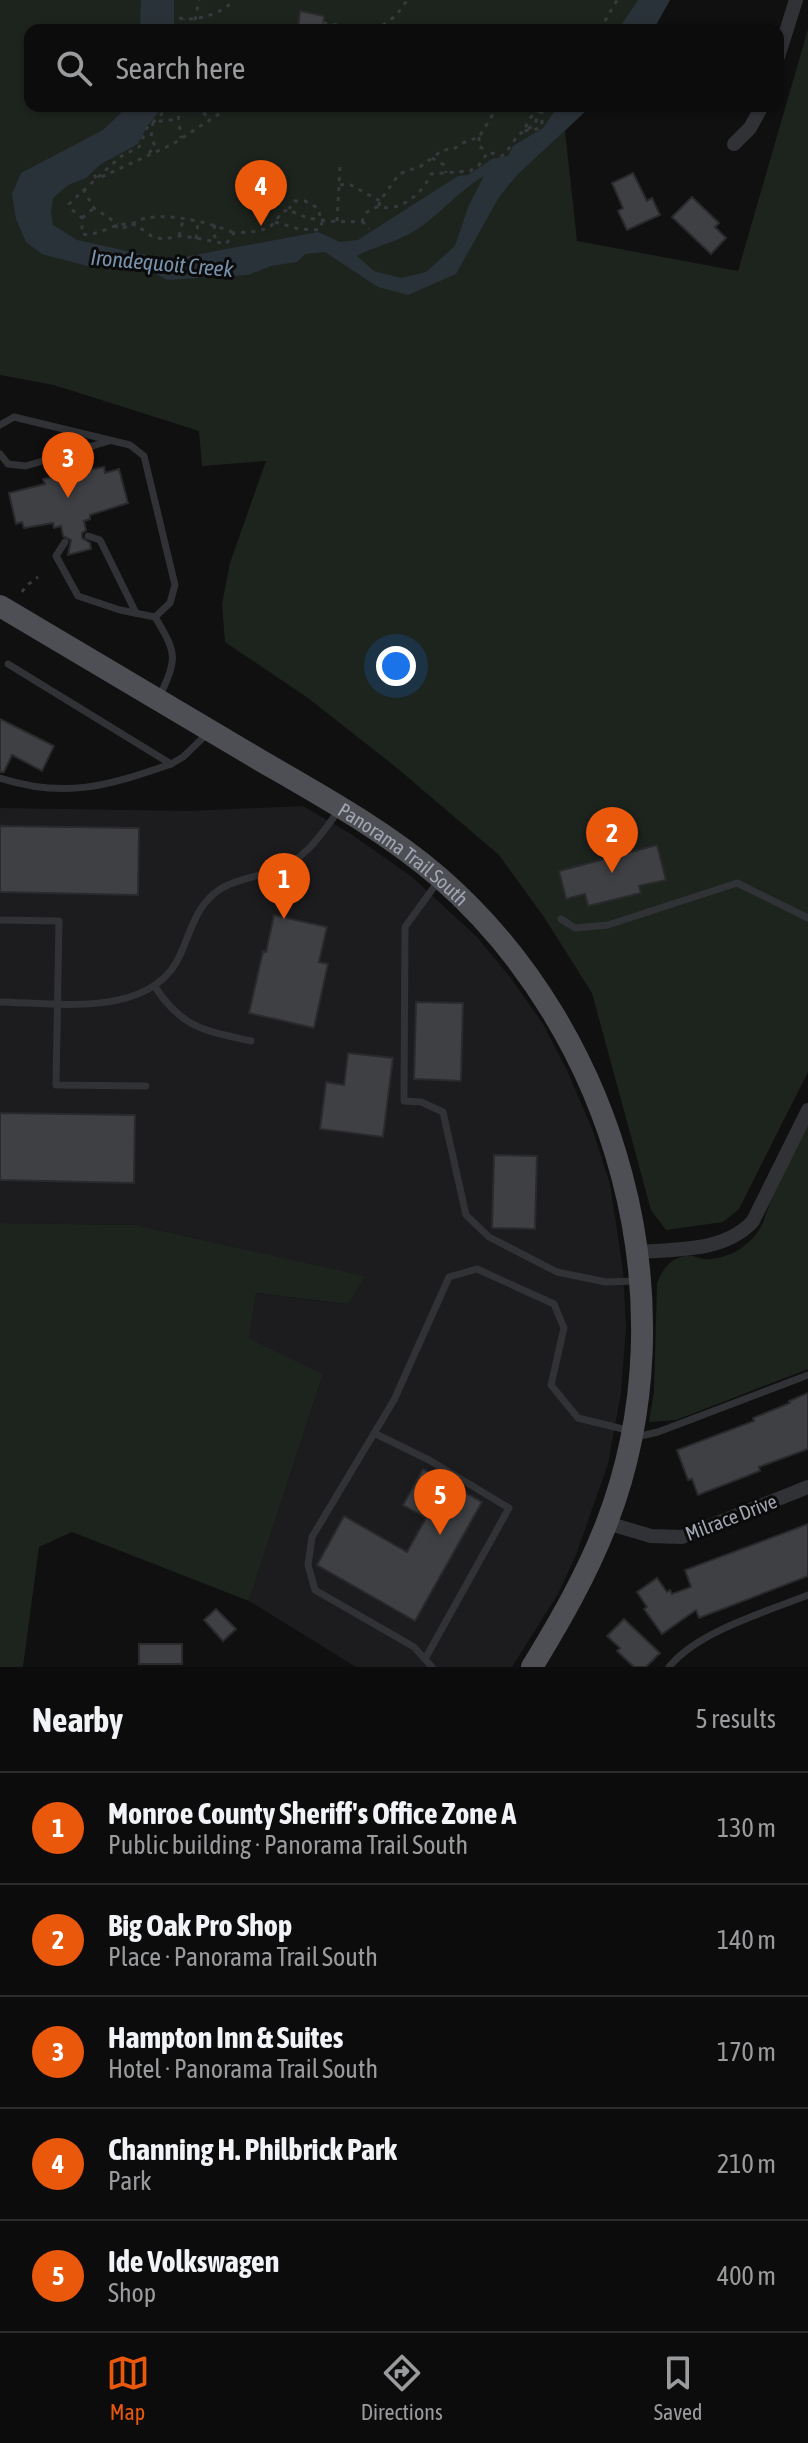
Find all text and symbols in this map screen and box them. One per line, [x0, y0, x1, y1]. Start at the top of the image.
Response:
search box [24, 24, 784, 112]
icon: search [52, 46, 96, 90]
text: Search here [116, 51, 245, 85]
pin: 4 [235, 160, 287, 226]
water label: Irondequoit Creek [90, 244, 235, 282]
pin: 3 [42, 432, 94, 498]
your location [376, 646, 416, 686]
street label: Panorama Trail South [334, 797, 474, 910]
pin: 2 [586, 807, 638, 873]
pin: 1 [258, 853, 310, 919]
pin: 5 [414, 1469, 466, 1535]
street label: Milrace Drive [682, 1489, 780, 1545]
text: Nearby [32, 1700, 123, 1739]
text: 5 results [695, 1704, 776, 1734]
text: Monroe County Sheriff's Office Zone A [108, 1796, 516, 1830]
text: 1 [52, 1813, 64, 1843]
text: 130 m [717, 1813, 776, 1843]
text: Public building · Panorama Trail South [108, 1830, 468, 1860]
text: Big Oak Pro Shop [108, 1908, 292, 1942]
text: 2 [52, 1925, 64, 1955]
text: 140 m [717, 1925, 776, 1955]
text: Place · Panorama Trail South [108, 1942, 378, 1972]
text: Hampton Inn & Suites [108, 2020, 343, 2054]
text: 3 [52, 2037, 64, 2067]
text: 170 m [717, 2037, 776, 2067]
text: Hotel · Panorama Trail South [108, 2054, 378, 2084]
text: Channing H. Philbrick Park [108, 2132, 397, 2166]
text: 4 [52, 2149, 64, 2179]
text: 210 m [717, 2149, 776, 2179]
text: Park [108, 2166, 151, 2196]
text: Ide Volkswagen [108, 2244, 279, 2278]
text: 5 [52, 2261, 64, 2291]
text: 400 m [717, 2261, 776, 2291]
text: Shop [108, 2278, 156, 2308]
tab: Map [106, 2351, 150, 2425]
tab: Directions [361, 2351, 443, 2425]
tab: Saved [654, 2351, 702, 2425]

